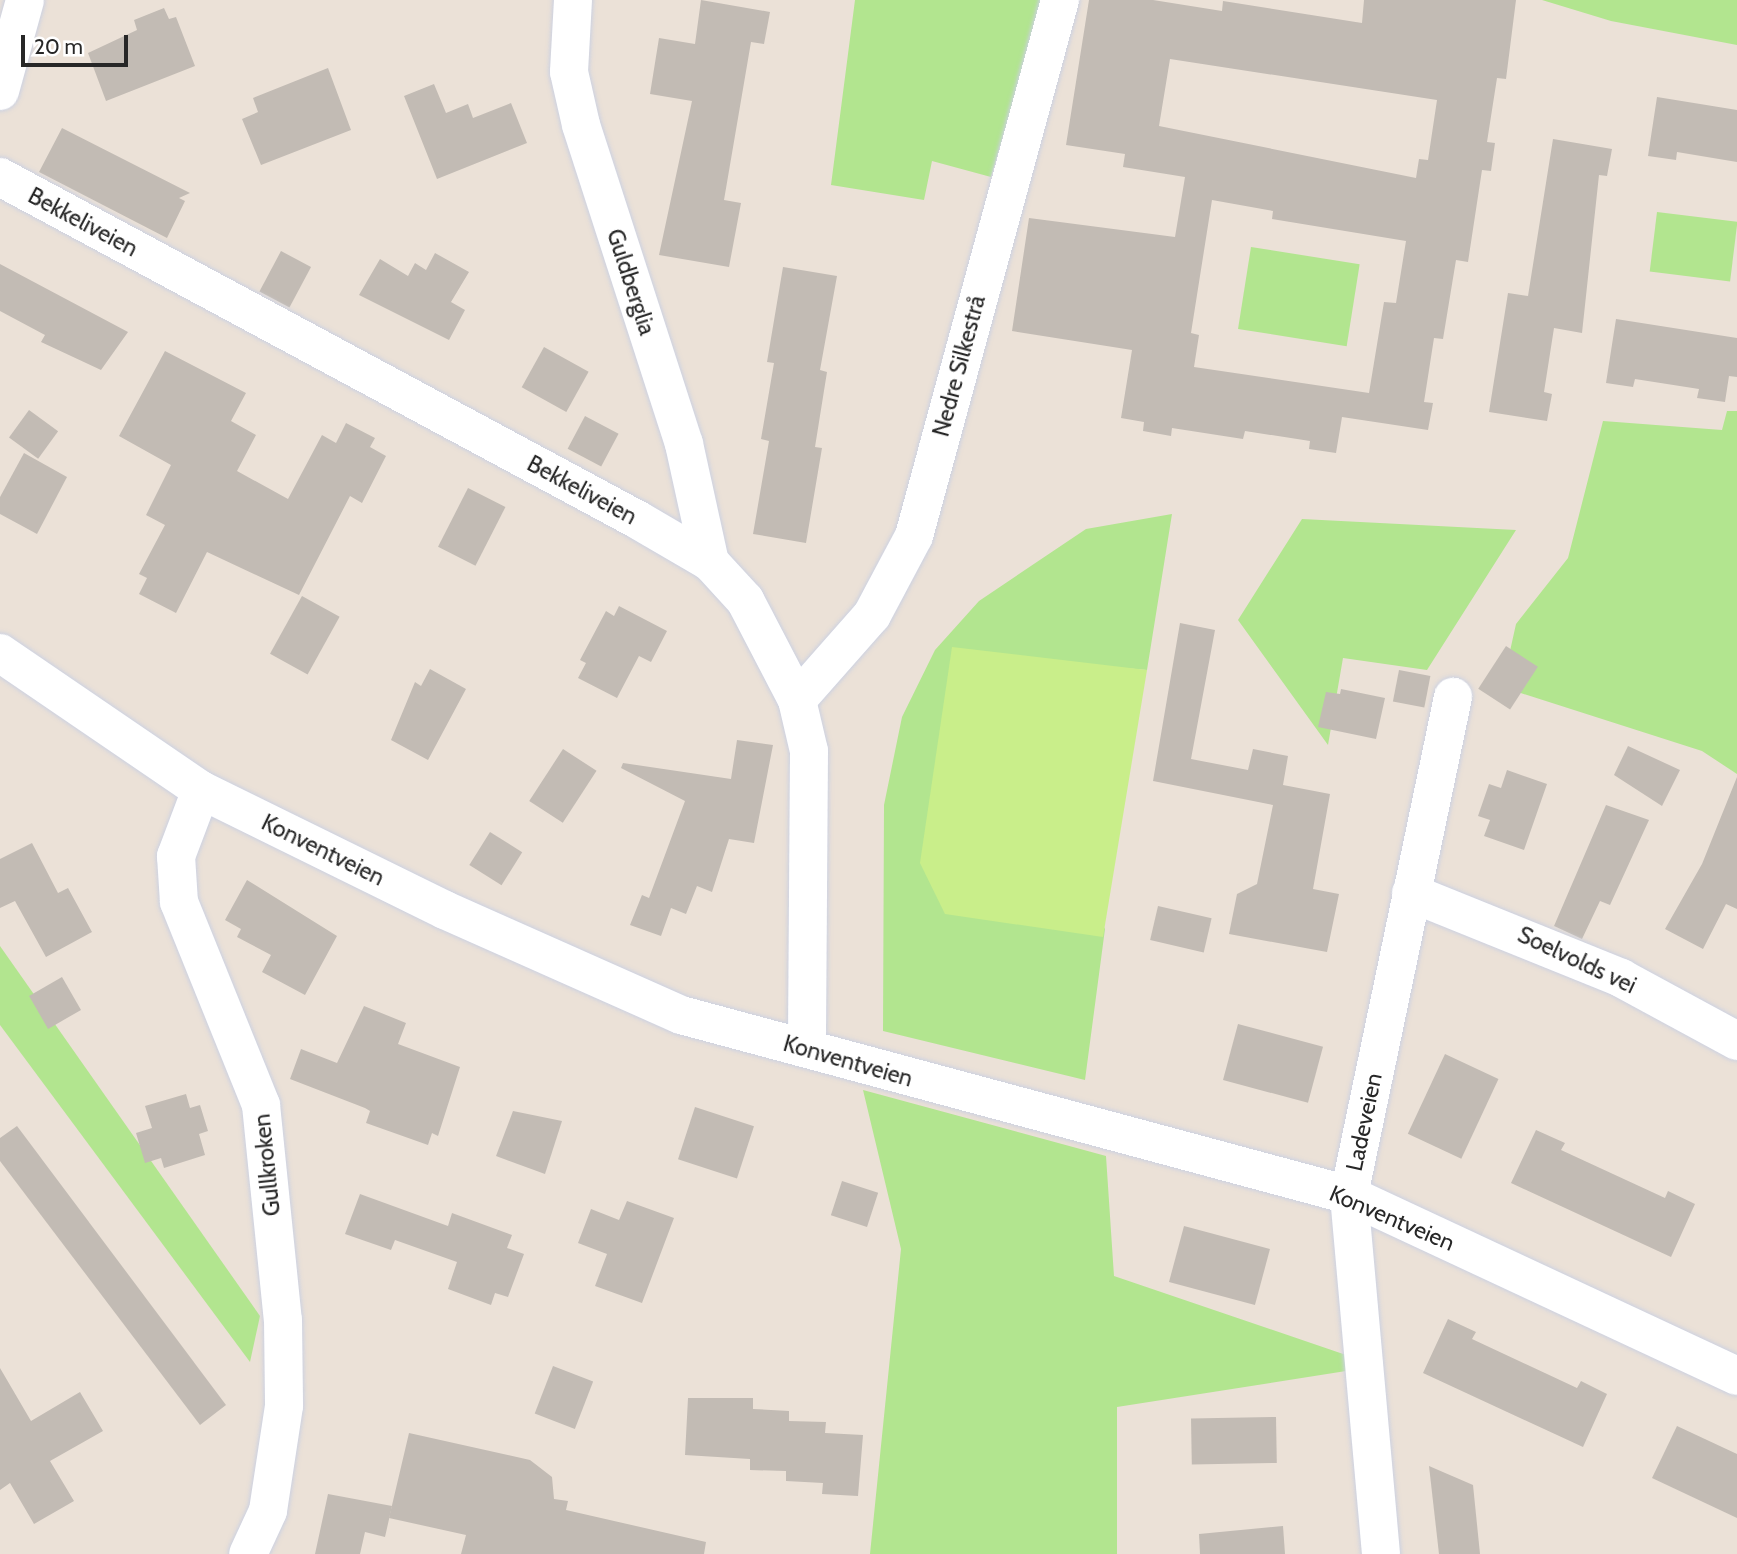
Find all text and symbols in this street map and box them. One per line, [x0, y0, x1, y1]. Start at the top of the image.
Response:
scale bar [24, 21, 131, 65]
text: 20 m [34, 34, 83, 59]
street label: Bekkeliveien [24, 182, 142, 262]
street label: Guldberglia [601, 225, 661, 339]
street label: Nedre Silkestrå [927, 292, 991, 440]
street label: Bekkeliveien [523, 450, 641, 530]
street label: Konventveien [257, 808, 389, 892]
street label: Soelvolds vei [1513, 921, 1641, 999]
street label: Konventveien [780, 1029, 916, 1093]
street label: Ladeveien [1340, 1071, 1388, 1173]
street label: Gullkroken [248, 1113, 286, 1217]
street label: Konventveien [1325, 1179, 1459, 1257]

